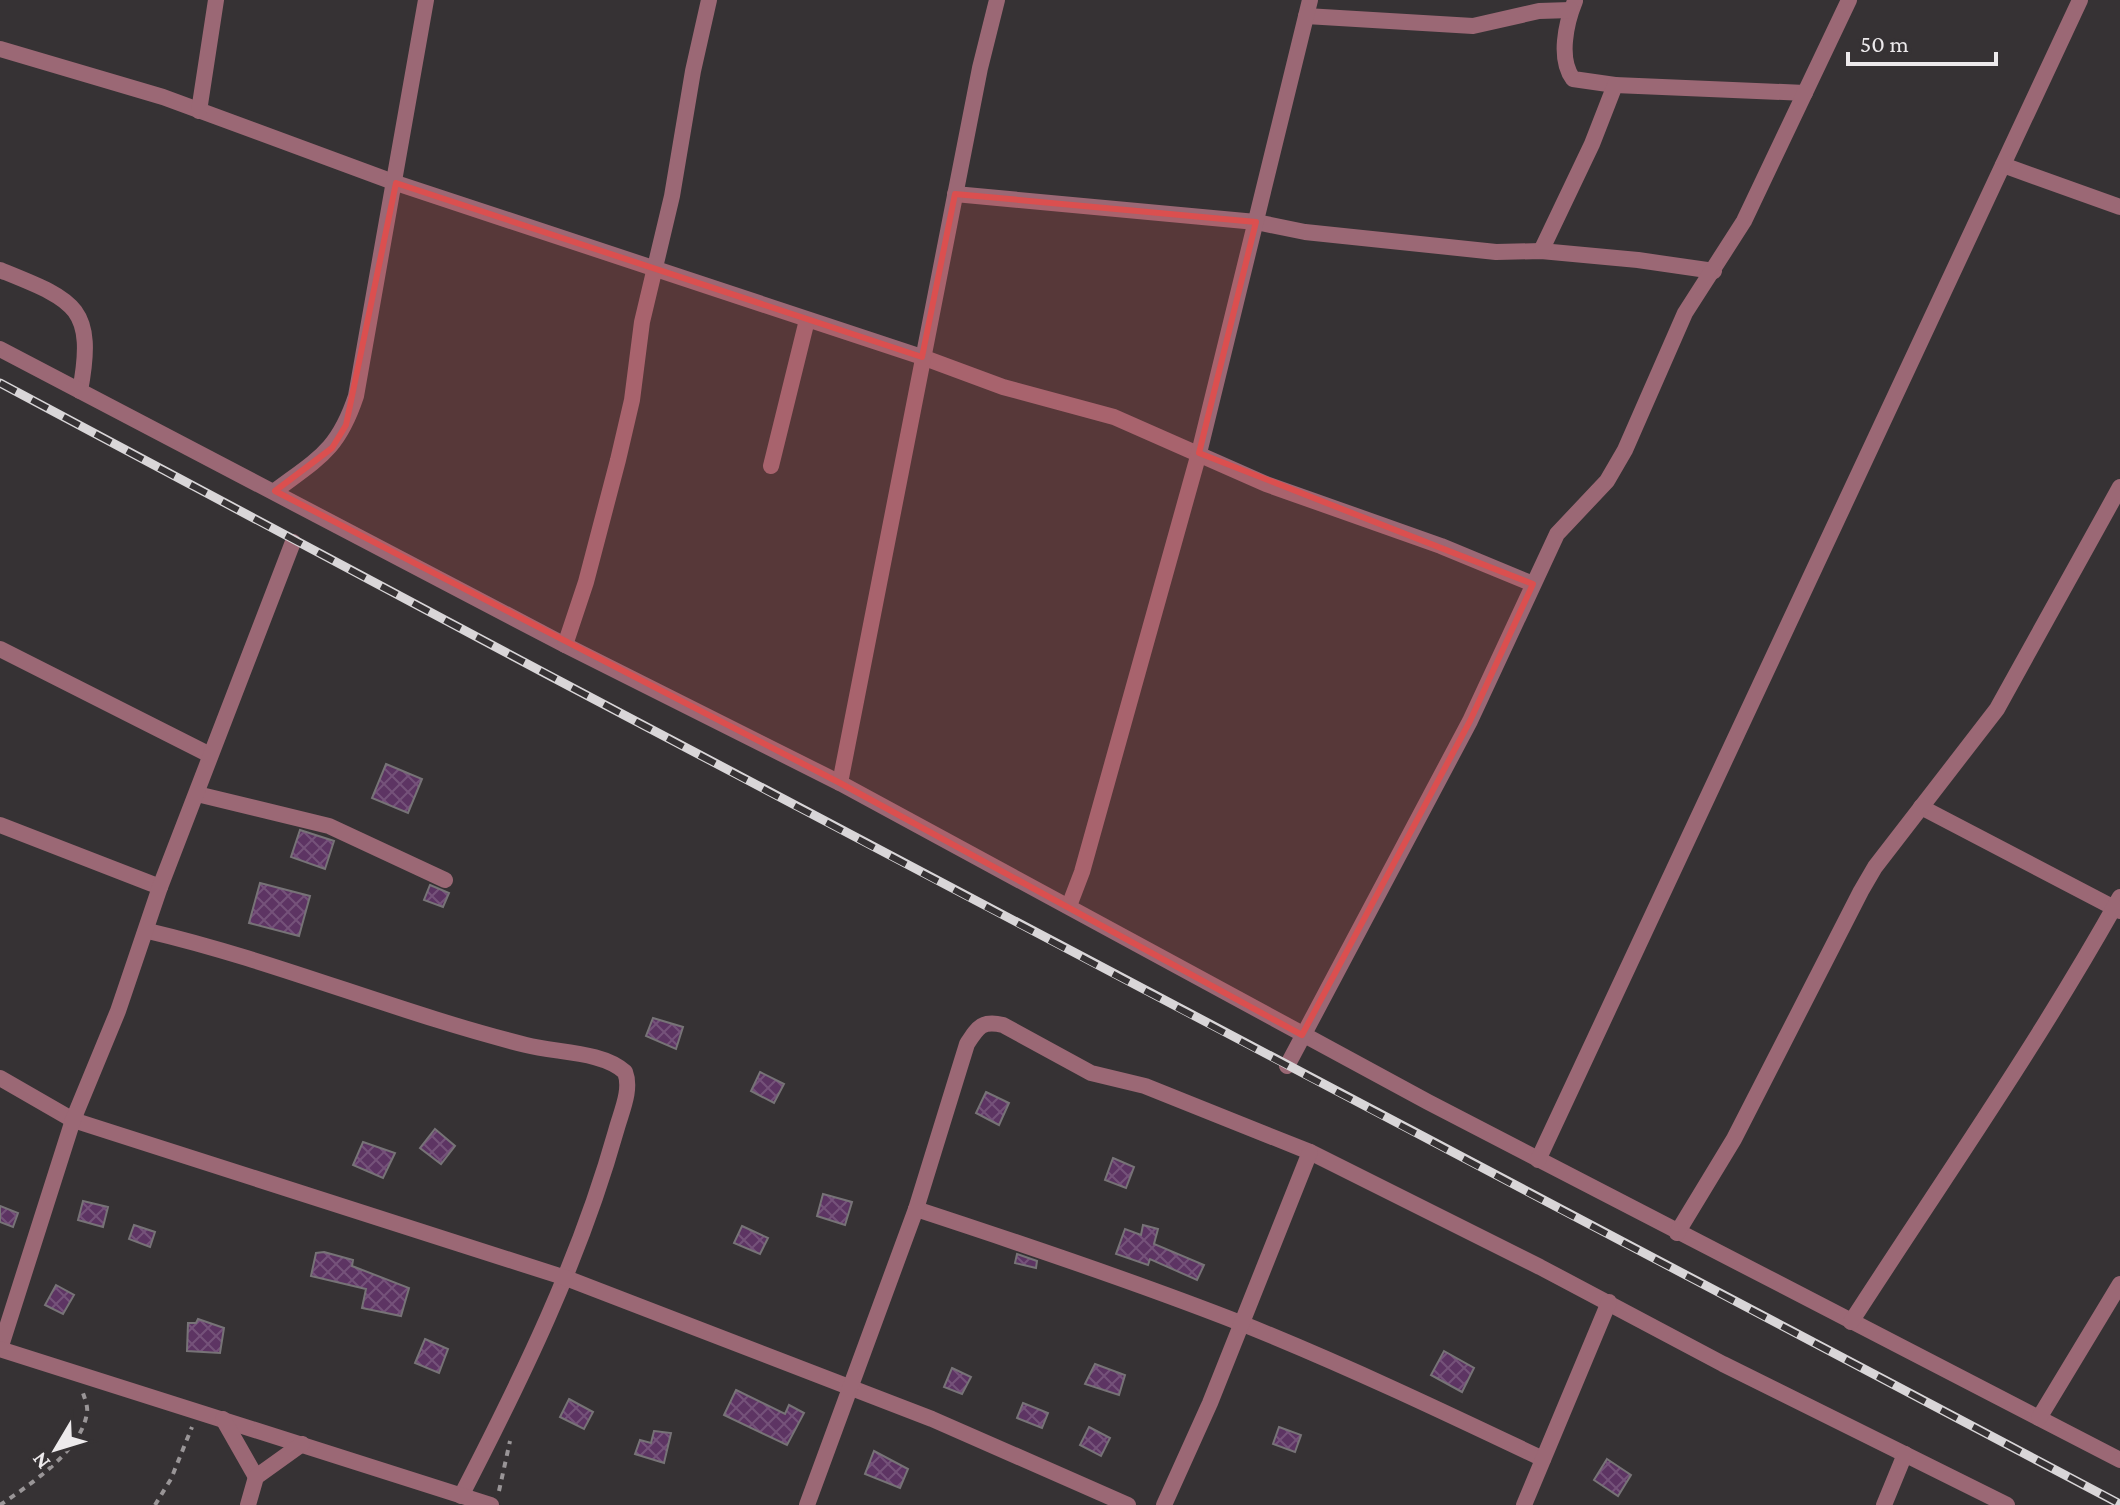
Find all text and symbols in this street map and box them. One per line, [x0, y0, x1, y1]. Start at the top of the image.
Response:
scale bar [1848, 16, 1996, 66]
text: 50 m [1860, 30, 1909, 57]
north arrow [16, 1409, 96, 1489]
text: N [26, 1447, 55, 1475]

